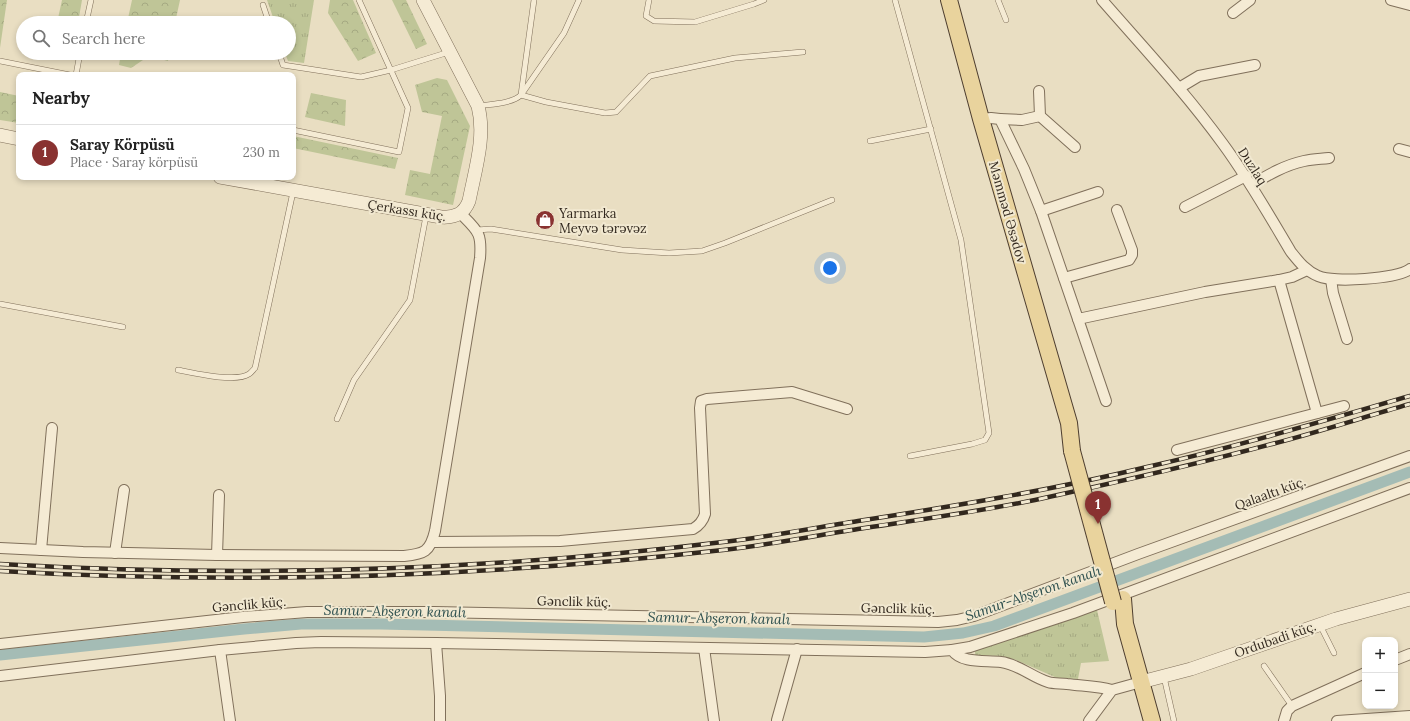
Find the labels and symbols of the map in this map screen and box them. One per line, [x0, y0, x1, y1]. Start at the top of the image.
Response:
street label: Duzlaq [1234, 144, 1271, 189]
street label: Məmməd Əsədov [985, 159, 1030, 266]
street label: Çerkassı küç. [366, 196, 447, 225]
place label: Yarmarka Meyvә tәrәvәz [558, 205, 647, 237]
shop icon: Yarmarka Meyvә tәrәvәz [534, 209, 556, 231]
your location [820, 258, 840, 278]
street label: Qalaaltı küç. [1232, 473, 1308, 514]
pin: 1 [1085, 491, 1111, 524]
water label: Samur-Abşeron kanalı [963, 561, 1104, 625]
street label: Gənclik küç. [537, 592, 611, 611]
street label: Gənclik küç. [211, 593, 287, 616]
street label: Gənclik küç. [861, 599, 935, 618]
water label: Samur-Abşeron kanalı [323, 601, 467, 621]
water label: Samur-Abşeron kanalı [647, 608, 791, 628]
street label: Ordubadi küç. [1232, 618, 1318, 661]

